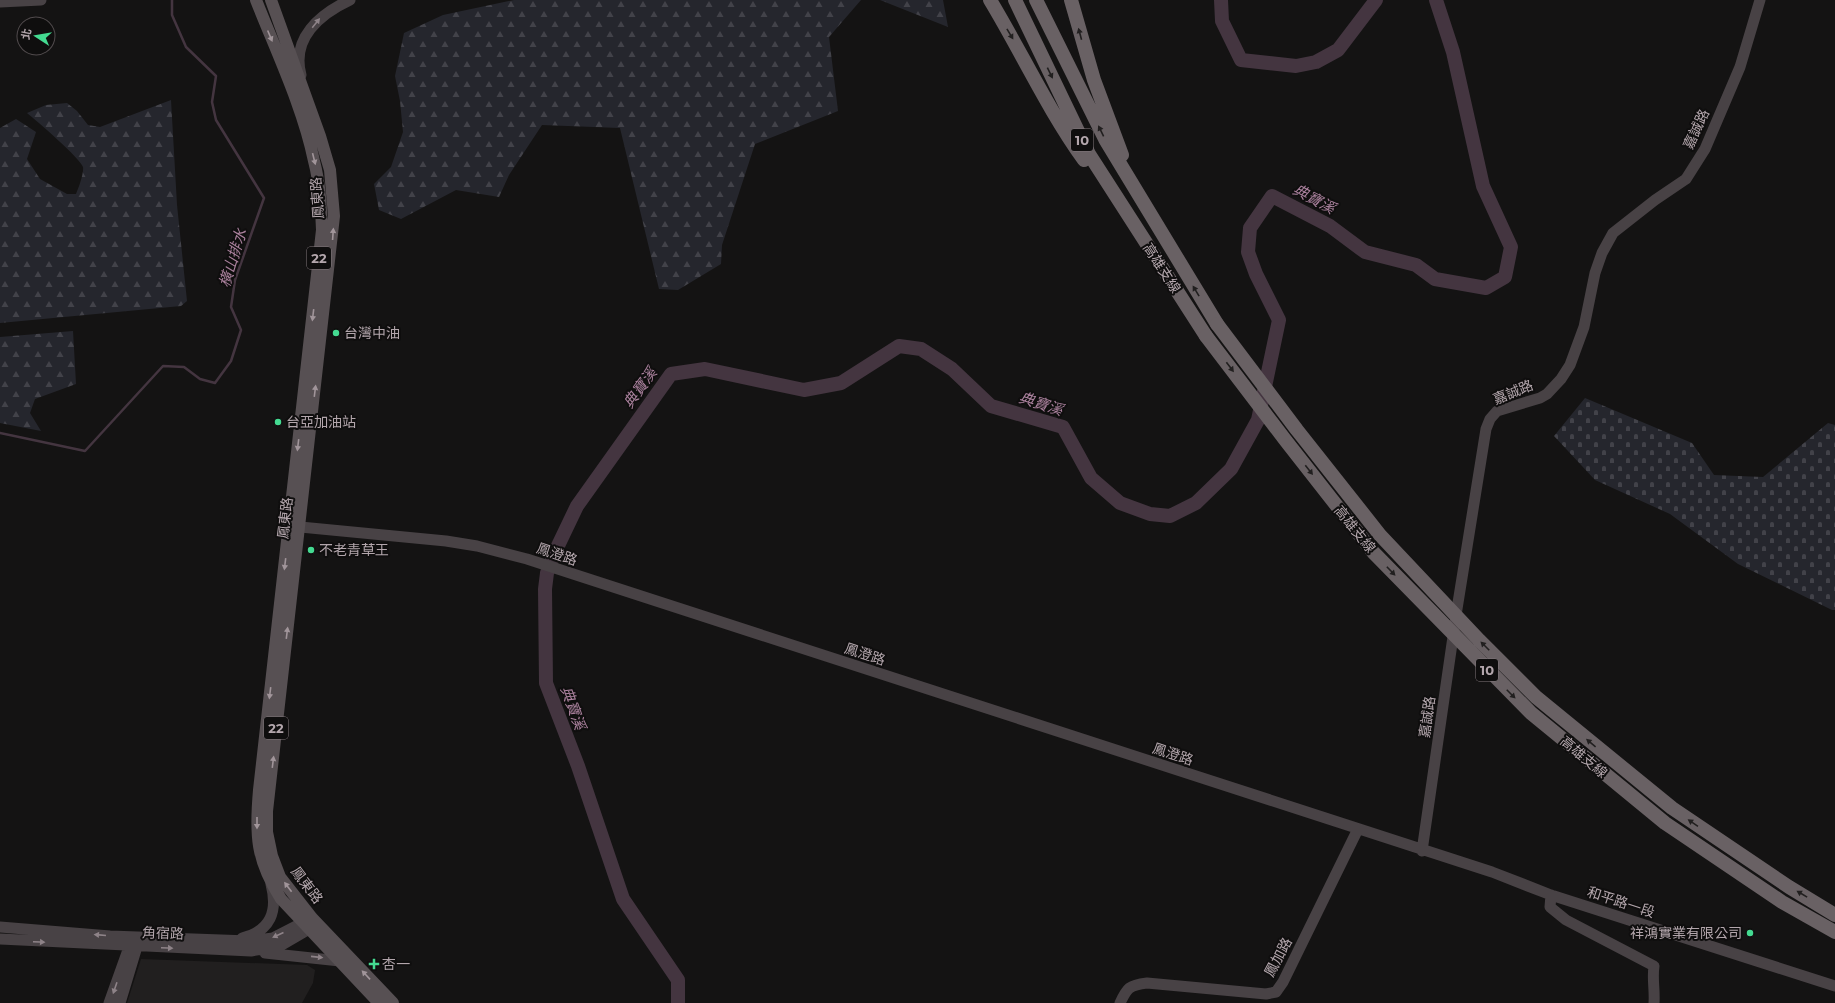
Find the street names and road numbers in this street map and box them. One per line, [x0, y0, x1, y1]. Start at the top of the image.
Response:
street label: 嘉誠路 [1679, 106, 1713, 152]
road number: 10 [1071, 129, 1093, 151]
street label: 鳳東路 [307, 176, 327, 220]
street label: 高雄支線 [1139, 240, 1185, 296]
road number: 22 [307, 247, 331, 269]
street label: 嘉誠路 [1490, 376, 1536, 408]
street label: 鳳東路 [274, 496, 296, 540]
street label: 高雄支線 [1330, 502, 1380, 556]
street label: 鳳澄路 [534, 539, 580, 569]
street label: 鳳澄路 [842, 639, 888, 669]
road number: 10 [1476, 659, 1498, 681]
street label: 嘉誠路 [1415, 695, 1439, 739]
road number: 22 [264, 717, 288, 739]
street label: 高雄支線 [1557, 732, 1611, 782]
street label: 鳳澄路 [1150, 739, 1196, 769]
street label: 鳳東路 [287, 863, 327, 907]
street label: 和平路一段 [1585, 883, 1657, 921]
street label: 角宿路 [142, 923, 184, 943]
street label: 鳳加路 [1260, 934, 1296, 980]

